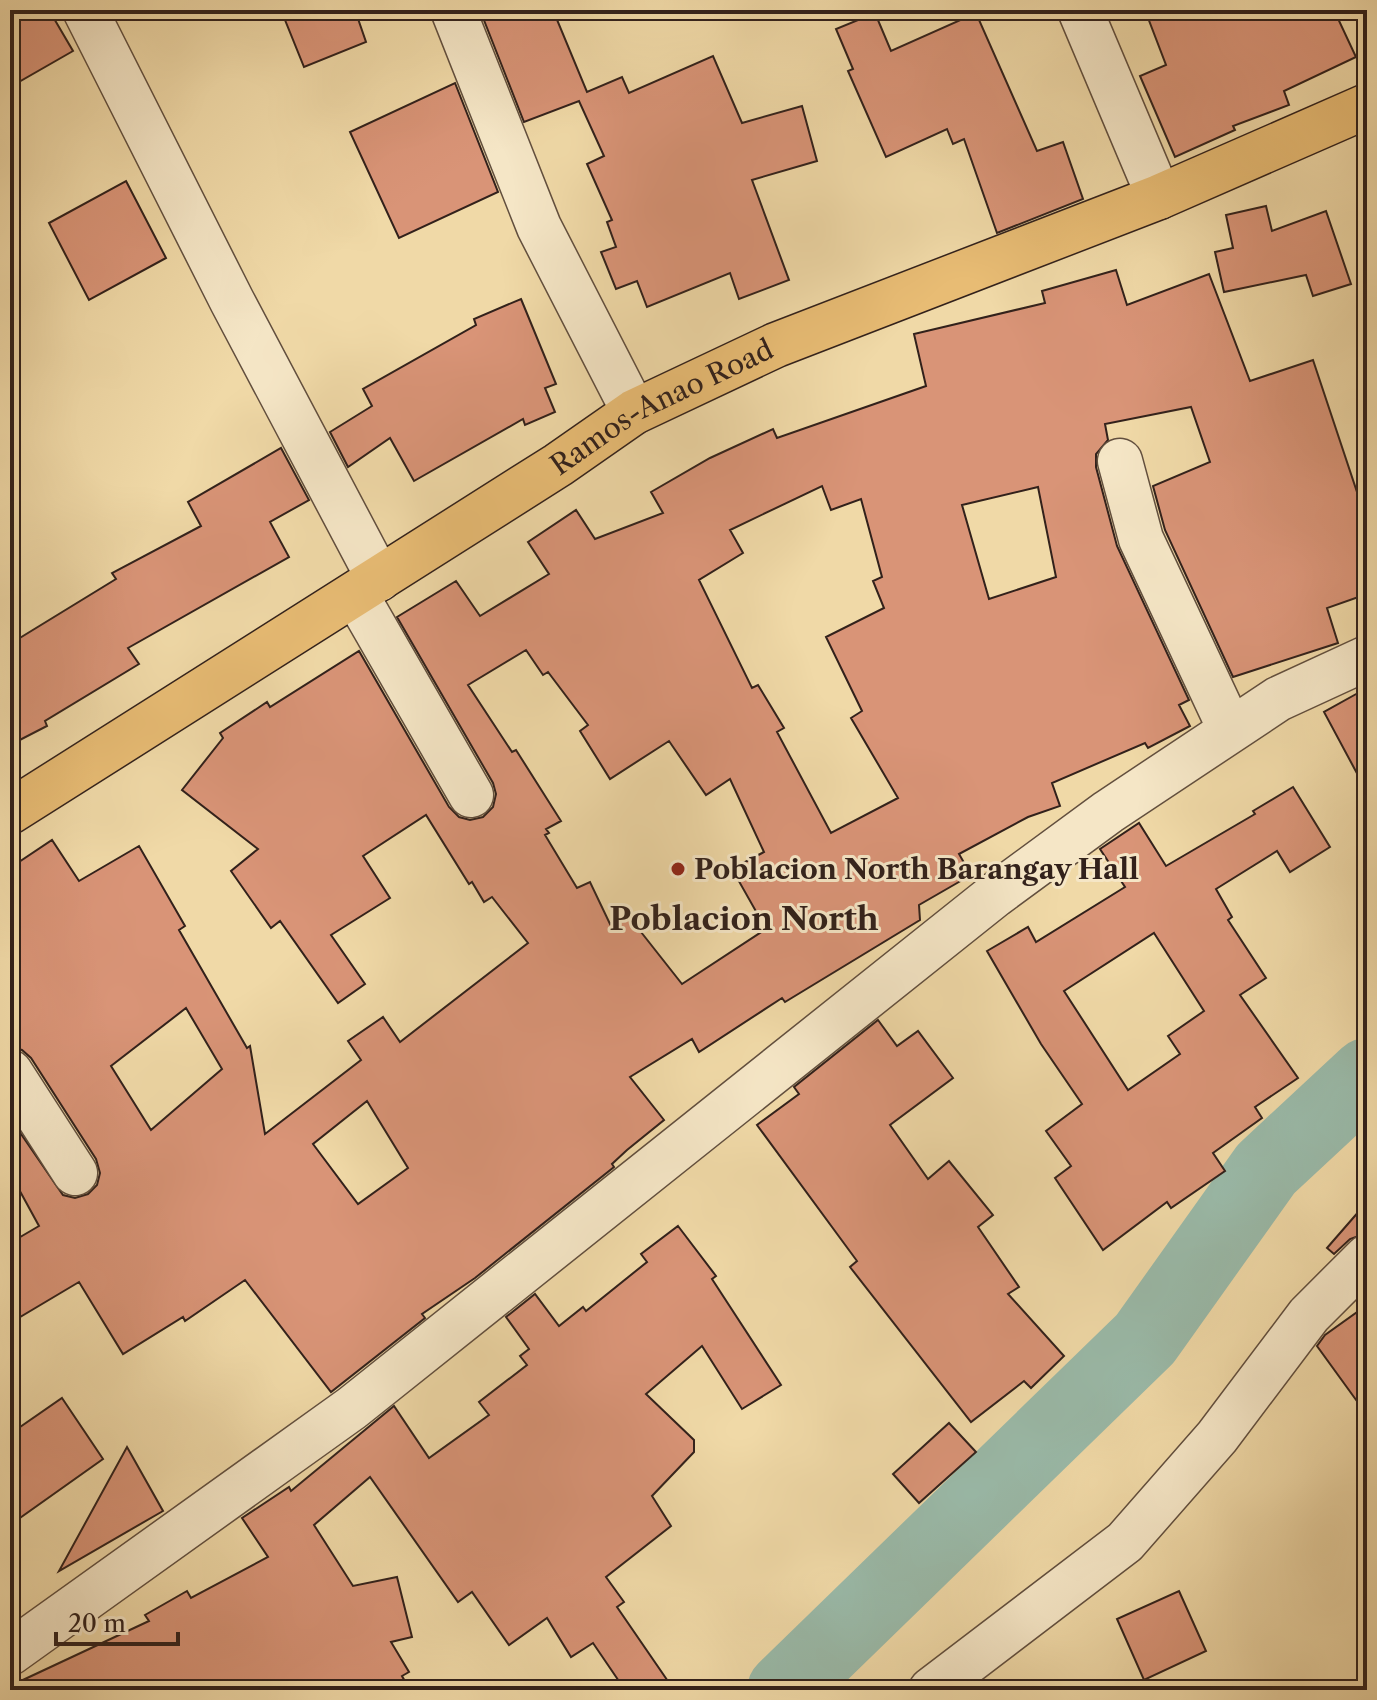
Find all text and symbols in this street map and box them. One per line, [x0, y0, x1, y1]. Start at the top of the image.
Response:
street label: Ramos-Anao Road [544, 332, 778, 482]
place label: Poblacion North Barangay Hall [694, 852, 1139, 886]
marker: Poblacion North Barangay Hall [669, 860, 687, 878]
district label: Poblacion North [609, 899, 879, 938]
scale bar [56, 1596, 178, 1646]
text: 20 m [68, 1609, 126, 1638]

